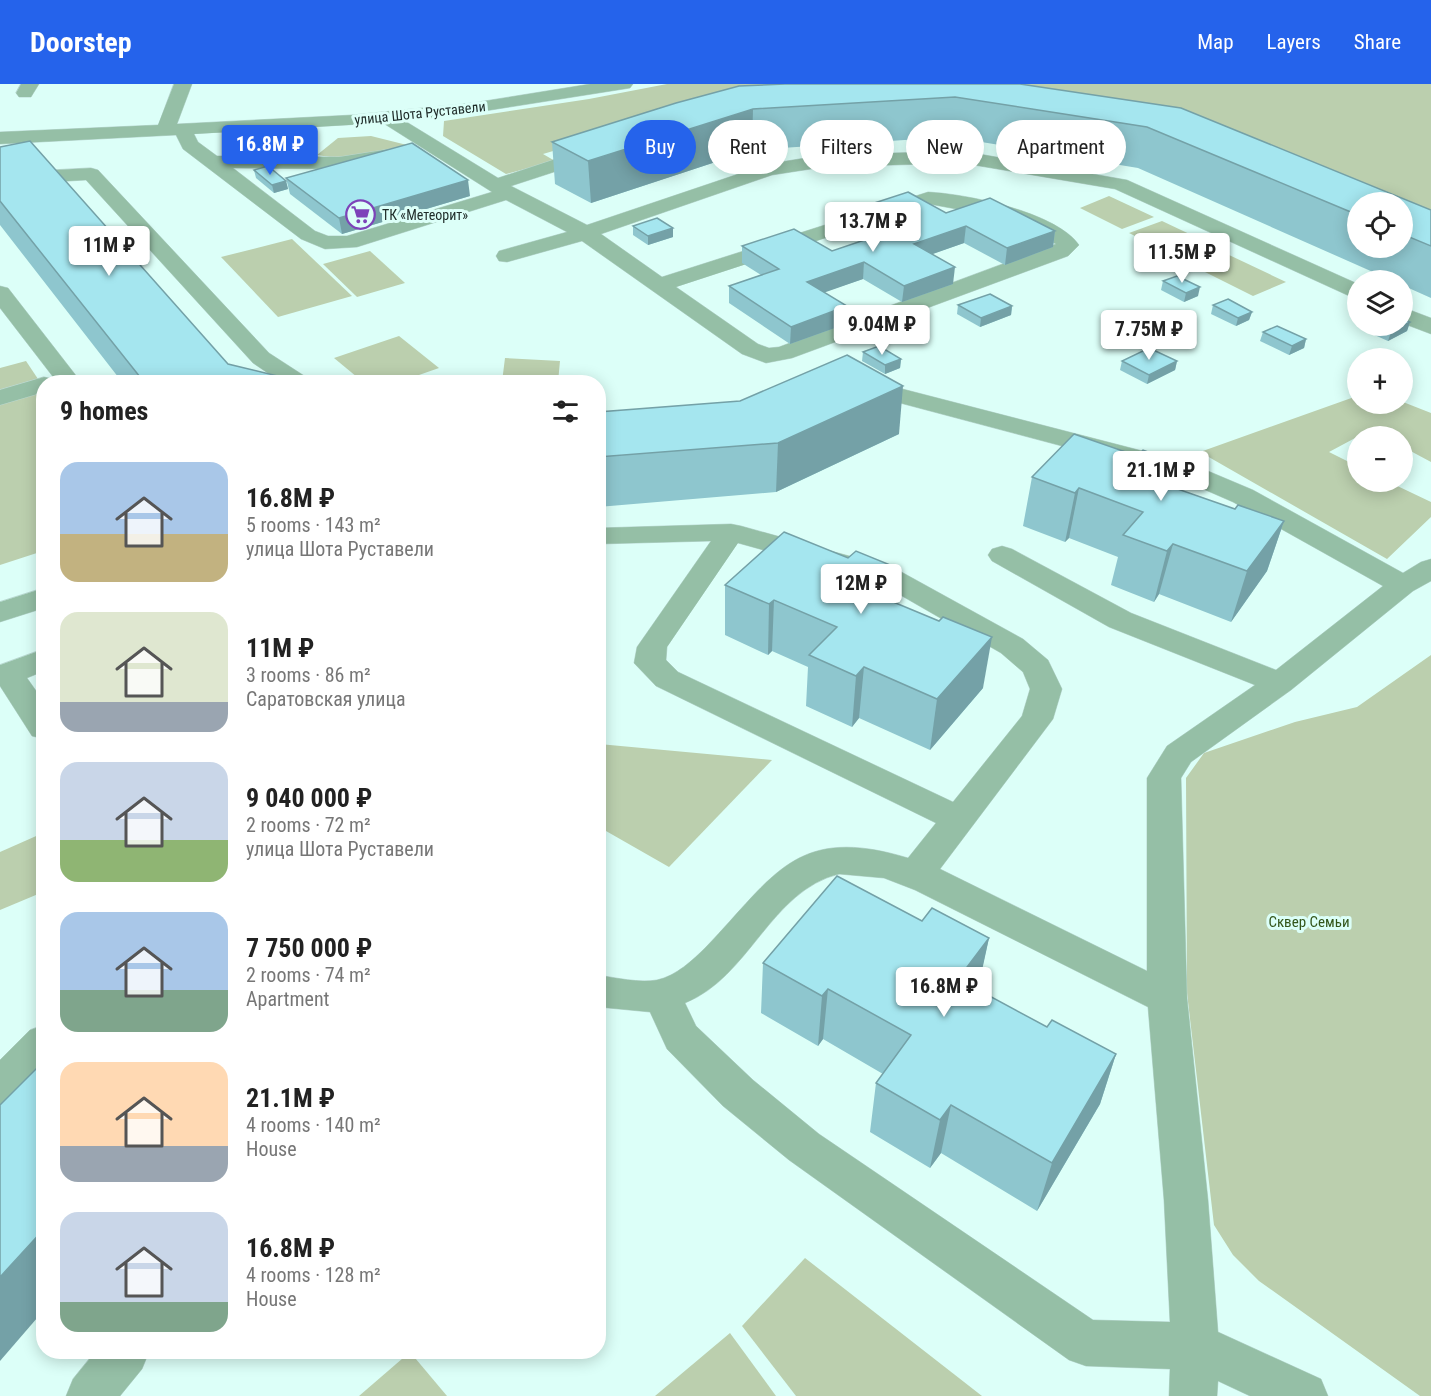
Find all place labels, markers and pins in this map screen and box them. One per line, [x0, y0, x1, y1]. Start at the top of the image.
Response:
pin: 16.8M ₽ [215, 125, 325, 176]
supermarket icon: ТК «Метеорит» [345, 199, 377, 231]
pin: 13.7M ₽ [818, 202, 928, 253]
place label: ТК «Метеорит» [382, 207, 468, 223]
pin: 11M ₽ [67, 226, 151, 277]
pin: 11.5M ₽ [1127, 233, 1237, 284]
pin: 9.04M ₽ [827, 305, 937, 356]
pin: 7.75M ₽ [1094, 310, 1204, 361]
pin: 21.1M ₽ [1106, 451, 1216, 502]
pin: 12M ₽ [819, 564, 903, 615]
pin: 16.8M ₽ [889, 967, 999, 1018]

